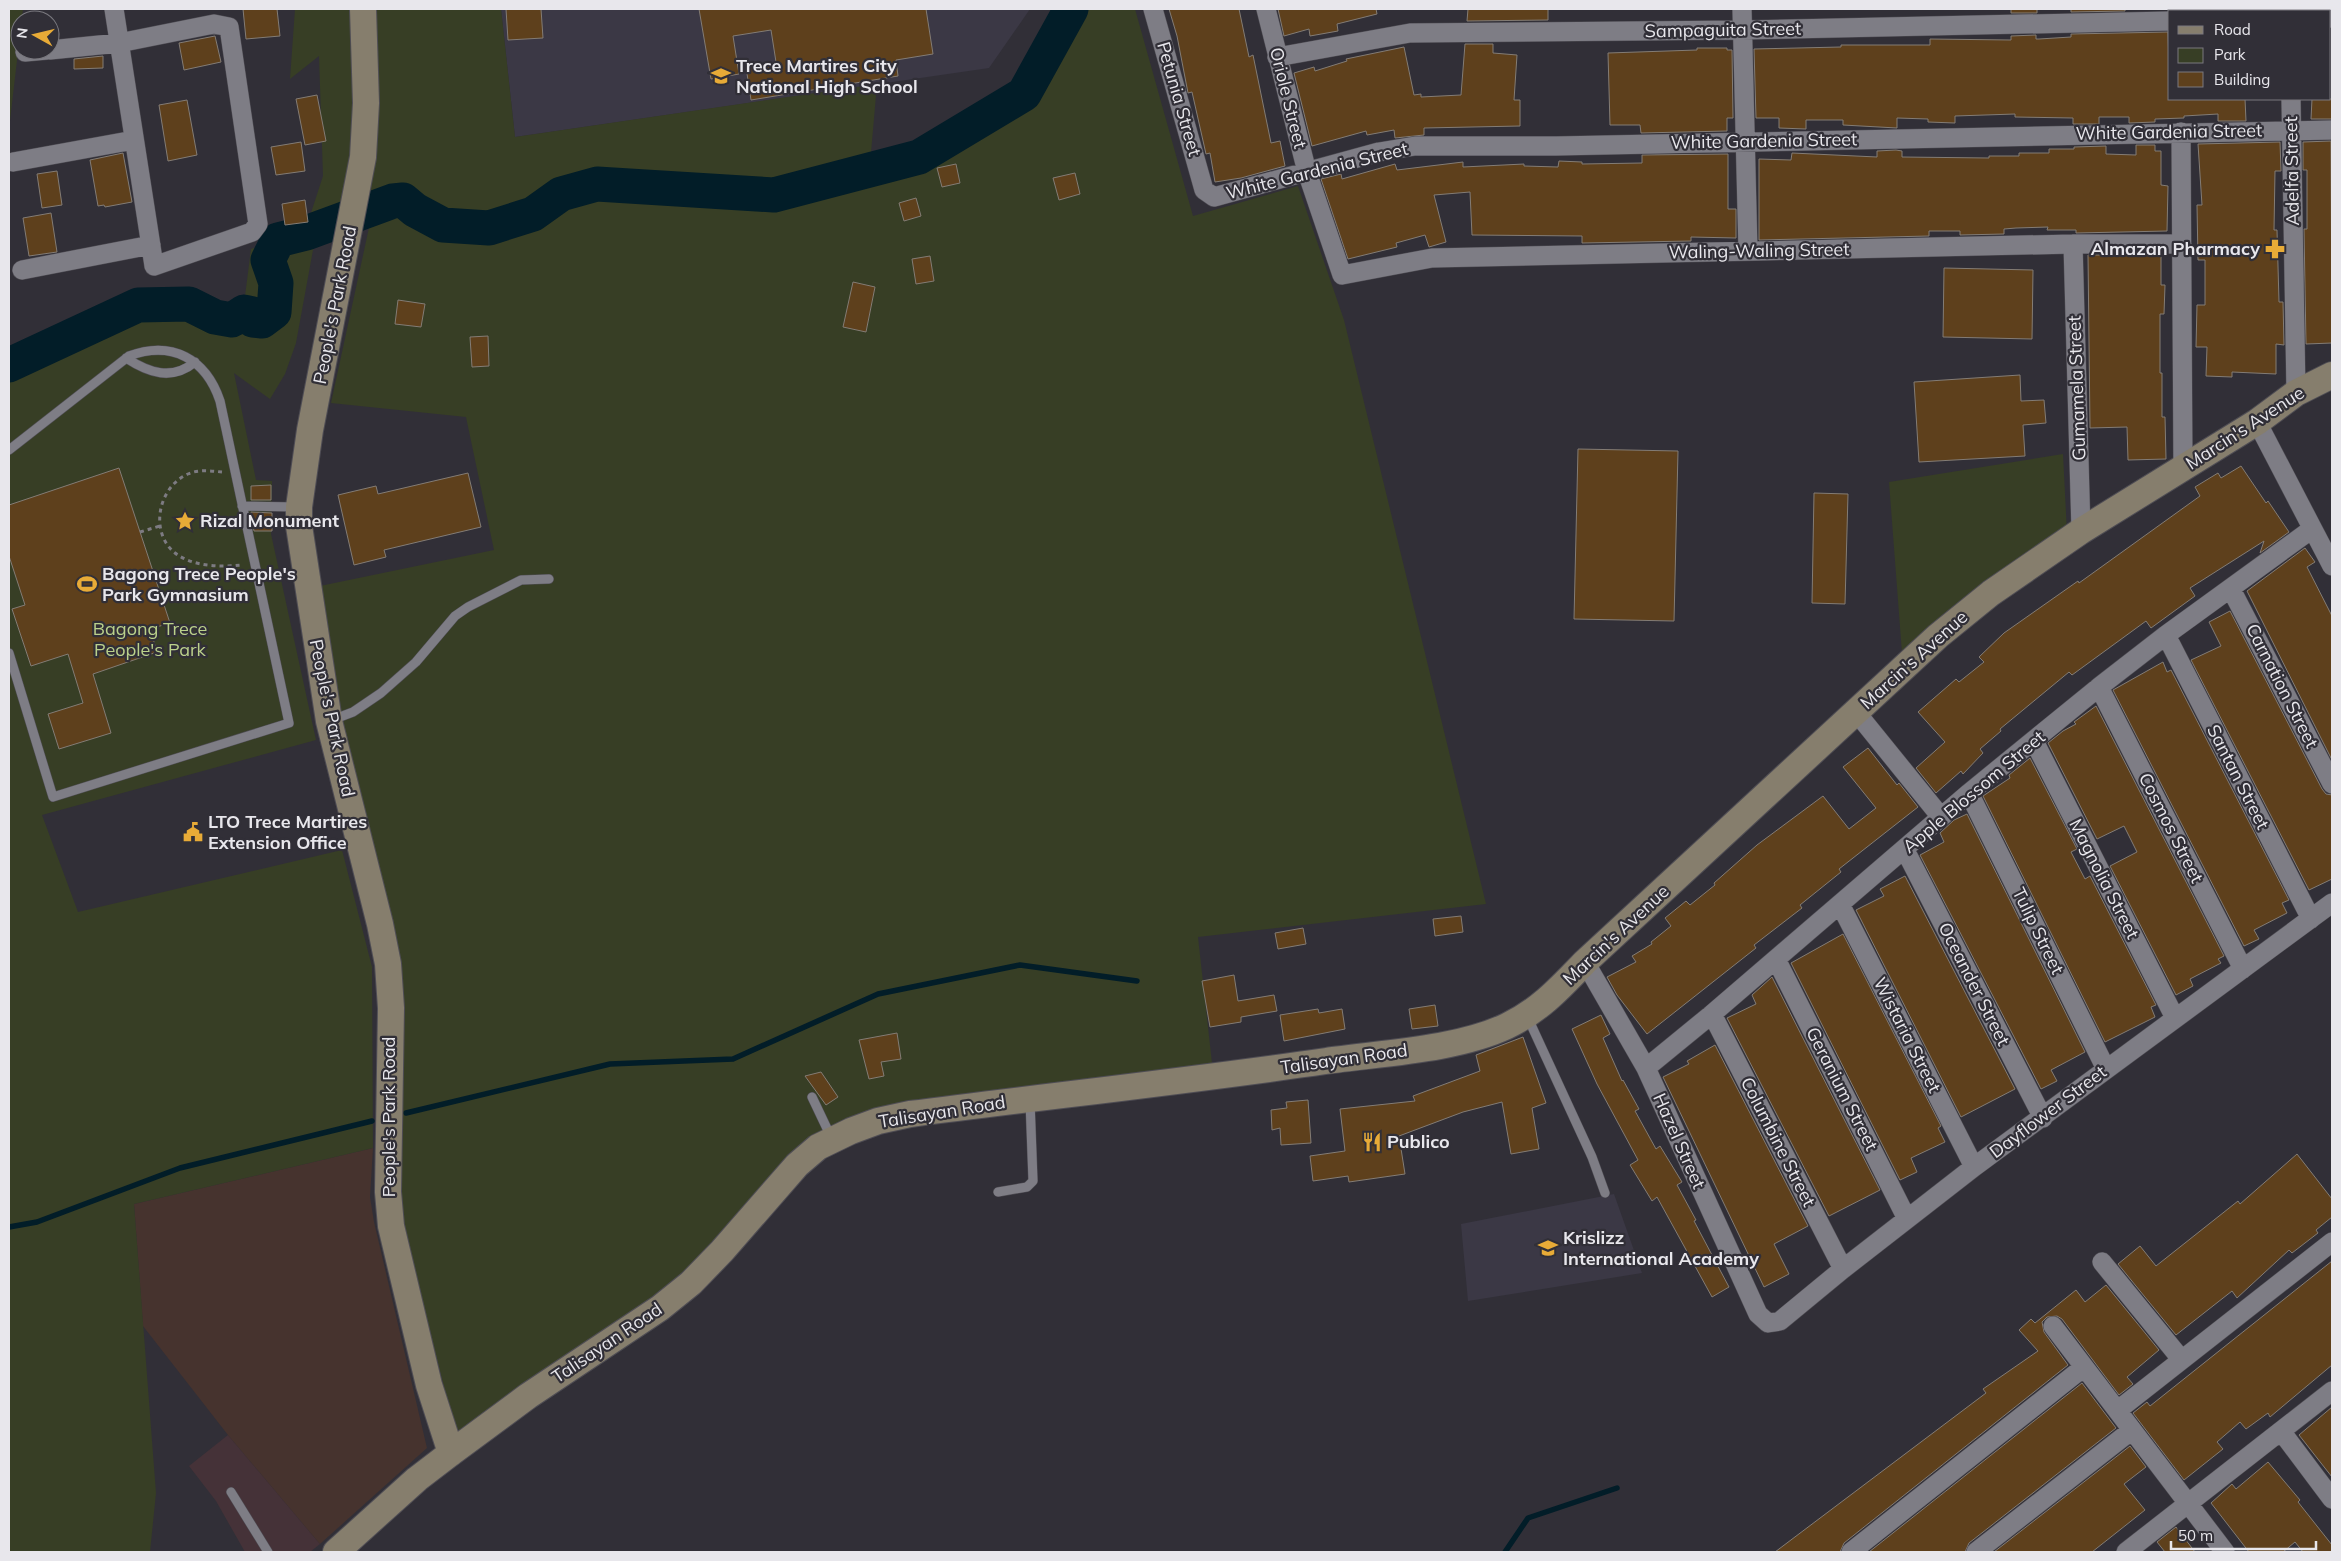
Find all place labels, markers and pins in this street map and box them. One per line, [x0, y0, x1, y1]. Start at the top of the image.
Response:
place label: Trece Martires City National High School [736, 54, 918, 98]
school or university icon: Trece Martires City National High School [710, 65, 732, 87]
place label: Almazan Pharmacy [2091, 237, 2260, 260]
pharmacy icon: Almazan Pharmacy [2264, 238, 2286, 260]
place label: Rizal Monument [200, 509, 339, 532]
place icon: Rizal Monument [174, 510, 196, 532]
place label: Bagong Trece People's Park Gymnasium [102, 562, 296, 606]
sports icon: Bagong Trece People's Park Gymnasium [76, 573, 98, 595]
place label: LTO Trece Martires Extension Office [208, 810, 367, 854]
public building icon: LTO Trece Martires Extension Office [182, 821, 204, 843]
place label: Publico [1387, 1130, 1450, 1153]
restaurant icon: Publico [1361, 1131, 1383, 1153]
place label: Krislizz International Academy [1563, 1226, 1759, 1270]
school or university icon: Krislizz International Academy [1537, 1237, 1559, 1259]

